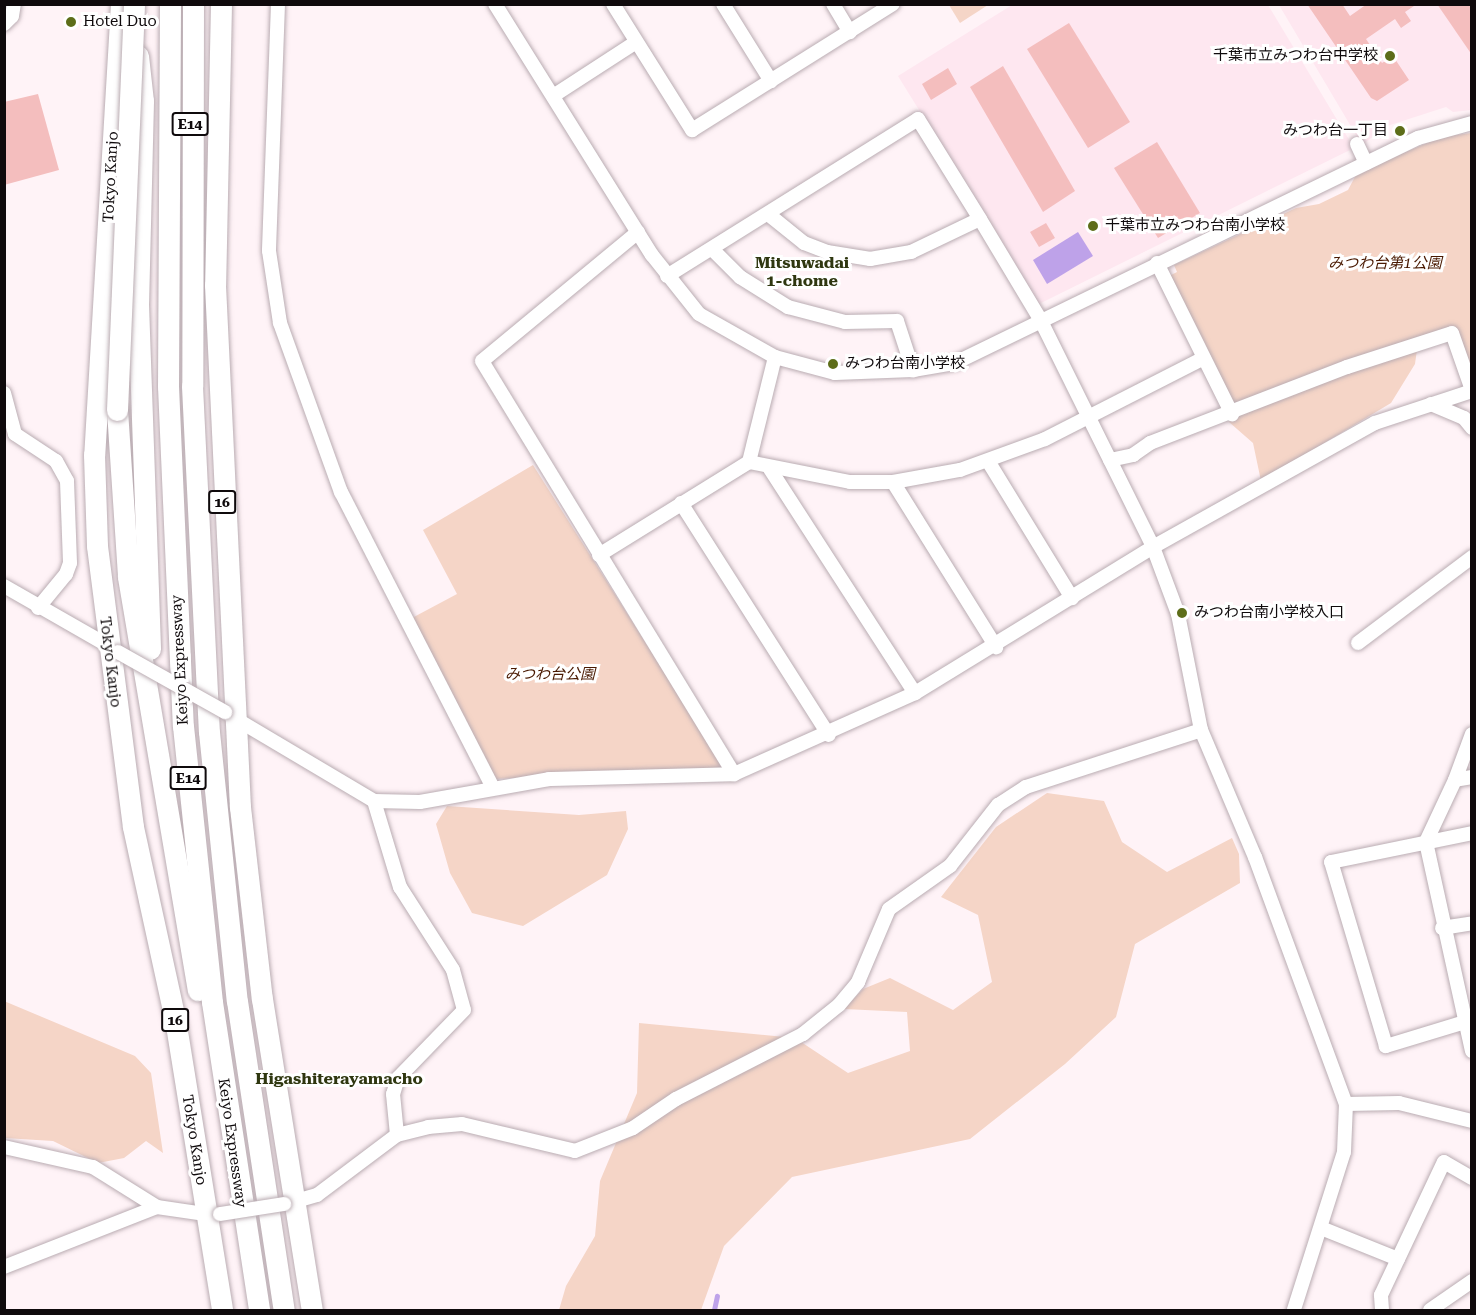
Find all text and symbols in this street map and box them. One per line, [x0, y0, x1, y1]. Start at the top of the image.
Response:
place label: Hotel Duo [83, 13, 157, 31]
marker: Hotel Duo [64, 15, 78, 29]
place label: 千葉市立みつわ台中学校 [1213, 47, 1378, 65]
marker: 千葉市立みつわ台中学校 [1383, 49, 1397, 63]
road number: E14 [170, 113, 210, 135]
place label: みつわ台一丁目 [1283, 122, 1388, 140]
marker: みつわ台一丁目 [1393, 124, 1407, 138]
street label: Tokyo Kanjo [100, 131, 122, 223]
place label: 千葉市立みつわ台南小学校 [1105, 217, 1285, 235]
marker: 千葉市立みつわ台南小学校 [1086, 219, 1100, 233]
district label: Mitsuwadai 1-chome [755, 253, 849, 291]
park label: みつわ台第1公園 [1328, 255, 1442, 273]
place label: みつわ台南小学校 [845, 355, 965, 373]
marker: みつわ台南小学校 [826, 357, 840, 371]
road number: 16 [207, 491, 237, 513]
street label: Keiyo Expressway [168, 594, 192, 726]
place label: みつわ台南小学校入口 [1194, 604, 1344, 622]
marker: みつわ台南小学校入口 [1175, 606, 1189, 620]
street label: Tokyo Kanjo [95, 616, 125, 708]
park label: みつわ台公園 [505, 666, 595, 684]
road number: E14 [168, 767, 207, 789]
road number: 16 [160, 1009, 190, 1031]
district label: Higashiterayamacho [255, 1069, 423, 1089]
street label: Keiyo Expressway [214, 1077, 250, 1209]
street label: Tokyo Kanjo [178, 1093, 210, 1187]

